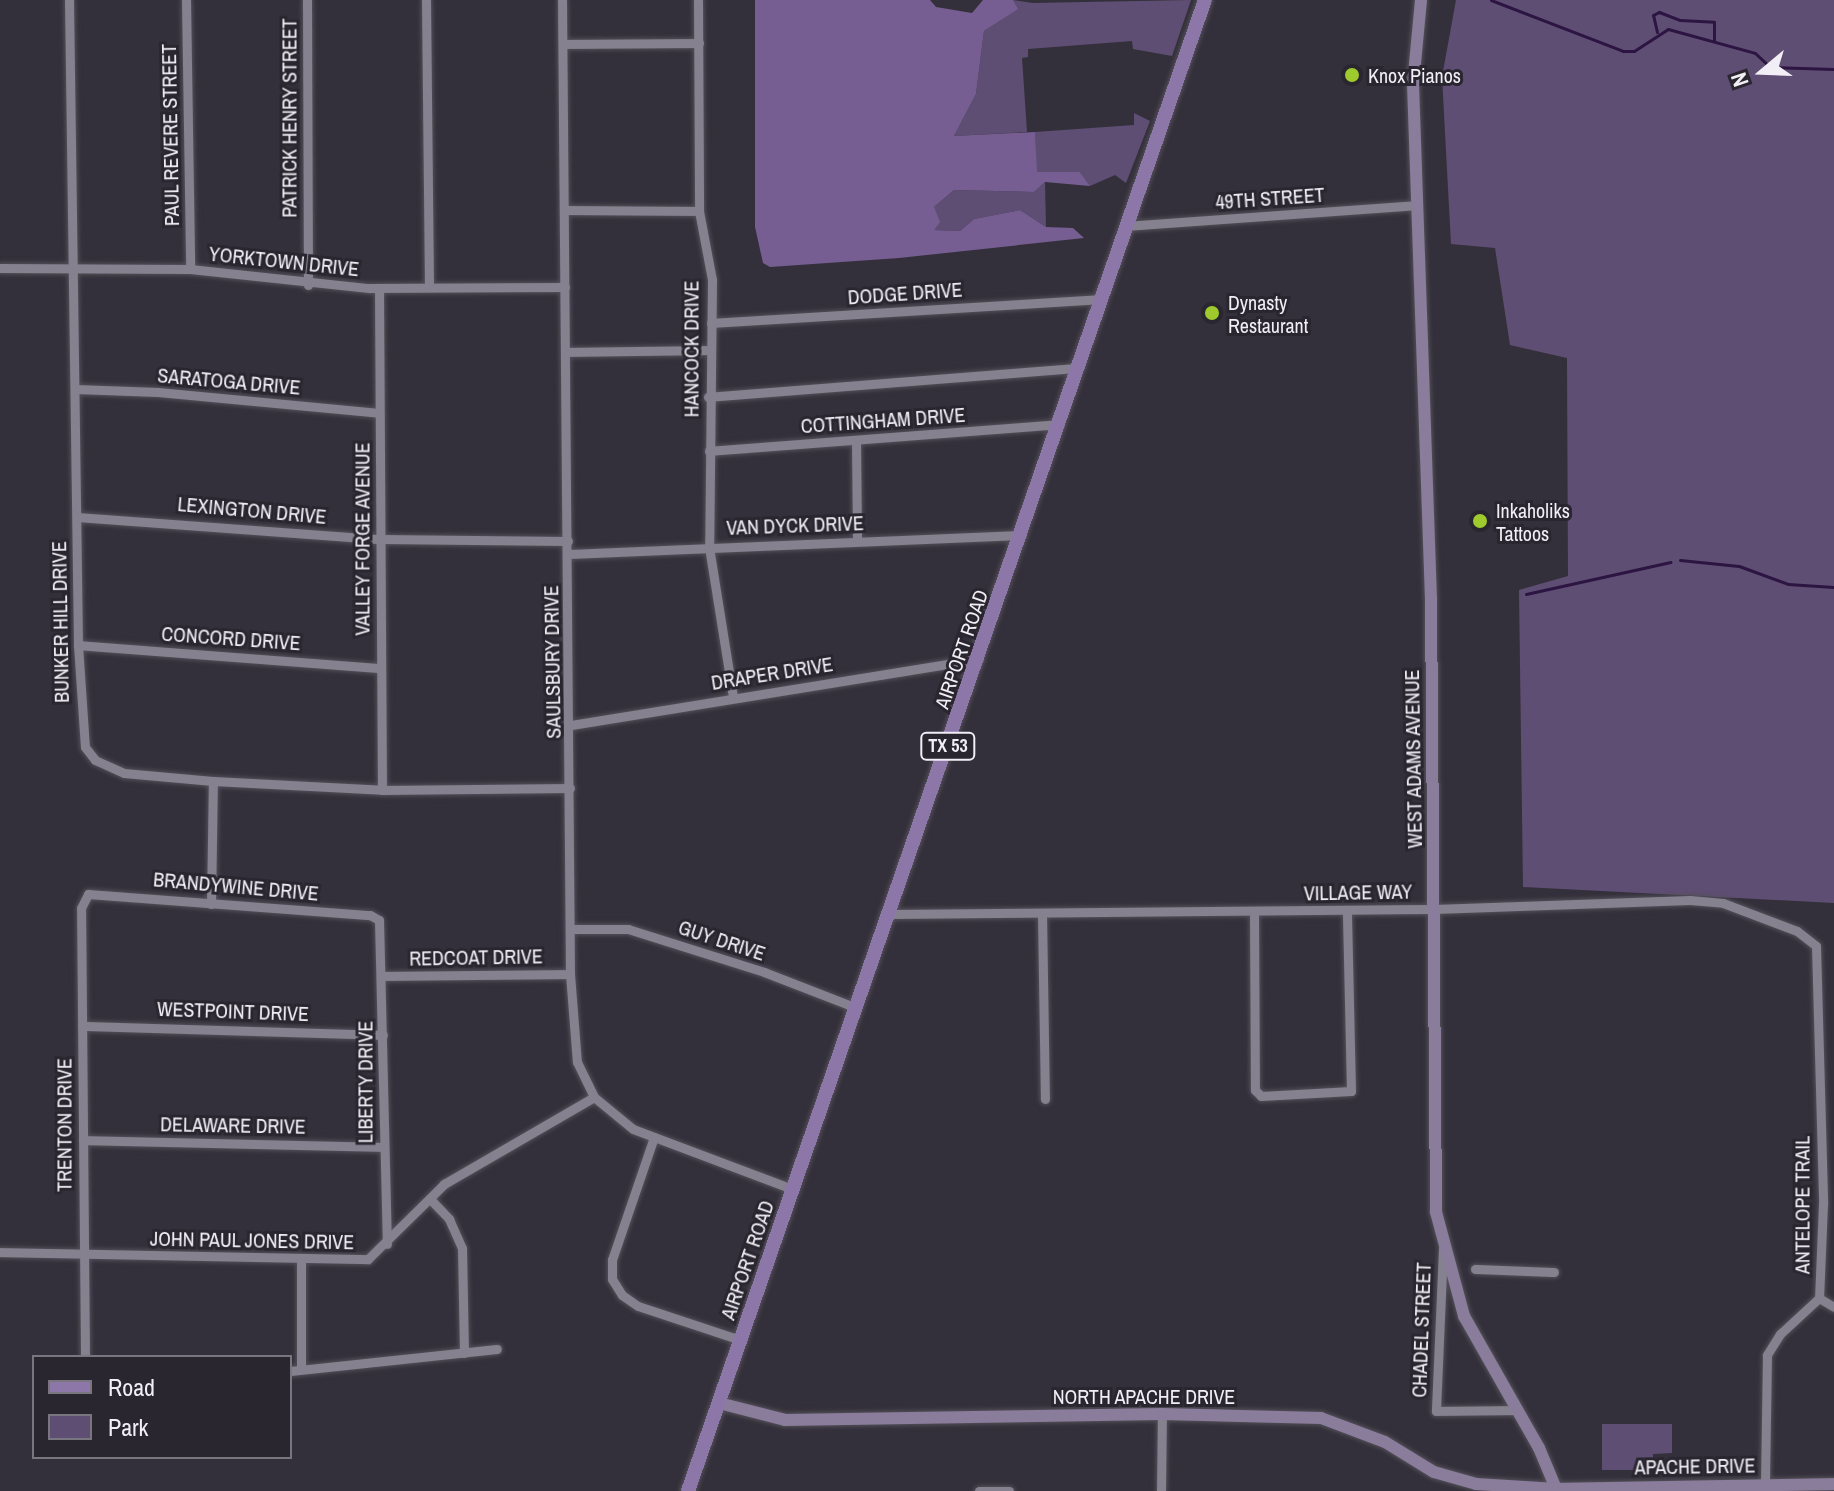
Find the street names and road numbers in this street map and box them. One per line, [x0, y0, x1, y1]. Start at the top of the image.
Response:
street label: PATRICK HENRY STREET [277, 18, 301, 218]
street label: PAUL REVERE STREET [156, 43, 184, 227]
street label: 49TH STREET [1215, 182, 1325, 214]
street label: YORKTOWN DRIVE [208, 241, 360, 281]
street label: DODGE DRIVE [847, 277, 963, 309]
street label: HANCOCK DRIVE [679, 281, 703, 417]
street label: SARATOGA DRIVE [156, 363, 302, 399]
street label: COTTINGHAM DRIVE [800, 402, 966, 438]
street label: VALLEY FORGE AVENUE [350, 442, 374, 636]
street label: LEXINGTON DRIVE [177, 492, 327, 528]
street label: VAN DYCK DRIVE [726, 511, 864, 539]
street label: BUNKER HILL DRIVE [47, 541, 73, 703]
street label: SAULSBURY DRIVE [539, 585, 565, 739]
street label: AIRPORT ROAD [929, 586, 993, 712]
street label: CONCORD DRIVE [161, 621, 301, 655]
street label: DRAPER DRIVE [709, 652, 835, 694]
street label: WEST ADAMS AVENUE [1399, 668, 1427, 850]
road number: TX 53 [920, 732, 976, 760]
street label: BRANDYWINE DRIVE [152, 867, 320, 905]
street label: VILLAGE WAY [1304, 879, 1412, 905]
street label: GUY DRIVE [675, 915, 769, 965]
street label: REDCOAT DRIVE [409, 944, 543, 970]
street label: WESTPOINT DRIVE [157, 996, 309, 1026]
street label: LIBERTY DRIVE [353, 1021, 377, 1143]
street label: TRENTON DRIVE [52, 1058, 76, 1192]
street label: DELAWARE DRIVE [160, 1112, 306, 1138]
street label: ANTELOPE TRAIL [1790, 1136, 1814, 1274]
street label: AIRPORT ROAD [715, 1197, 779, 1323]
street label: JOHN PAUL JONES DRIVE [149, 1226, 355, 1254]
street label: CHADEL STREET [1407, 1262, 1435, 1398]
street label: NORTH APACHE DRIVE [1052, 1384, 1236, 1408]
street label: APACHE DRIVE [1634, 1453, 1756, 1479]

